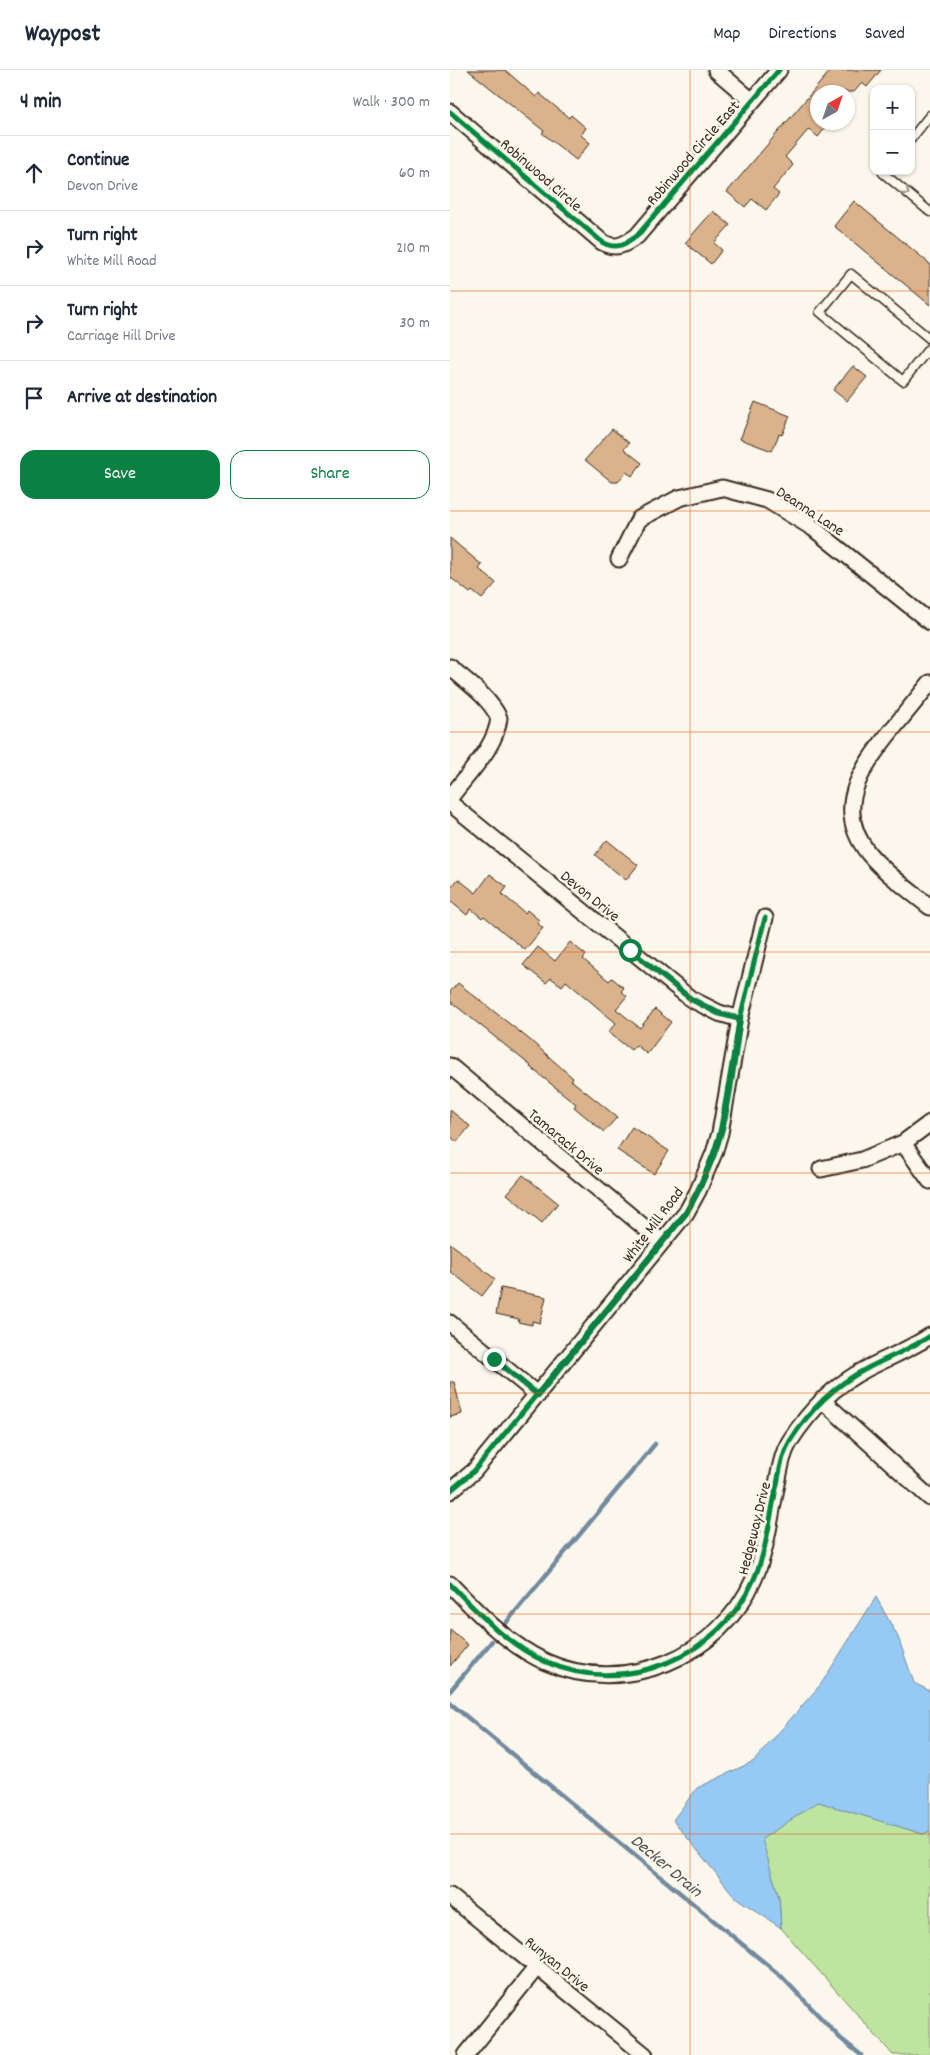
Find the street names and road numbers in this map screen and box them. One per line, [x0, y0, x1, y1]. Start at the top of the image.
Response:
street label: Robinwood Circle East [642, 96, 746, 211]
street label: Robinwood Circle [494, 134, 586, 218]
street label: Deanna Lane [771, 481, 848, 543]
street label: Devon Drive [555, 866, 624, 928]
street label: Tamarack Drive [522, 1104, 609, 1182]
street label: White Mill Road [618, 1183, 690, 1268]
street label: Hedgeway Drive [733, 1479, 778, 1578]
street label: Runyan Drive [519, 1931, 594, 1998]

